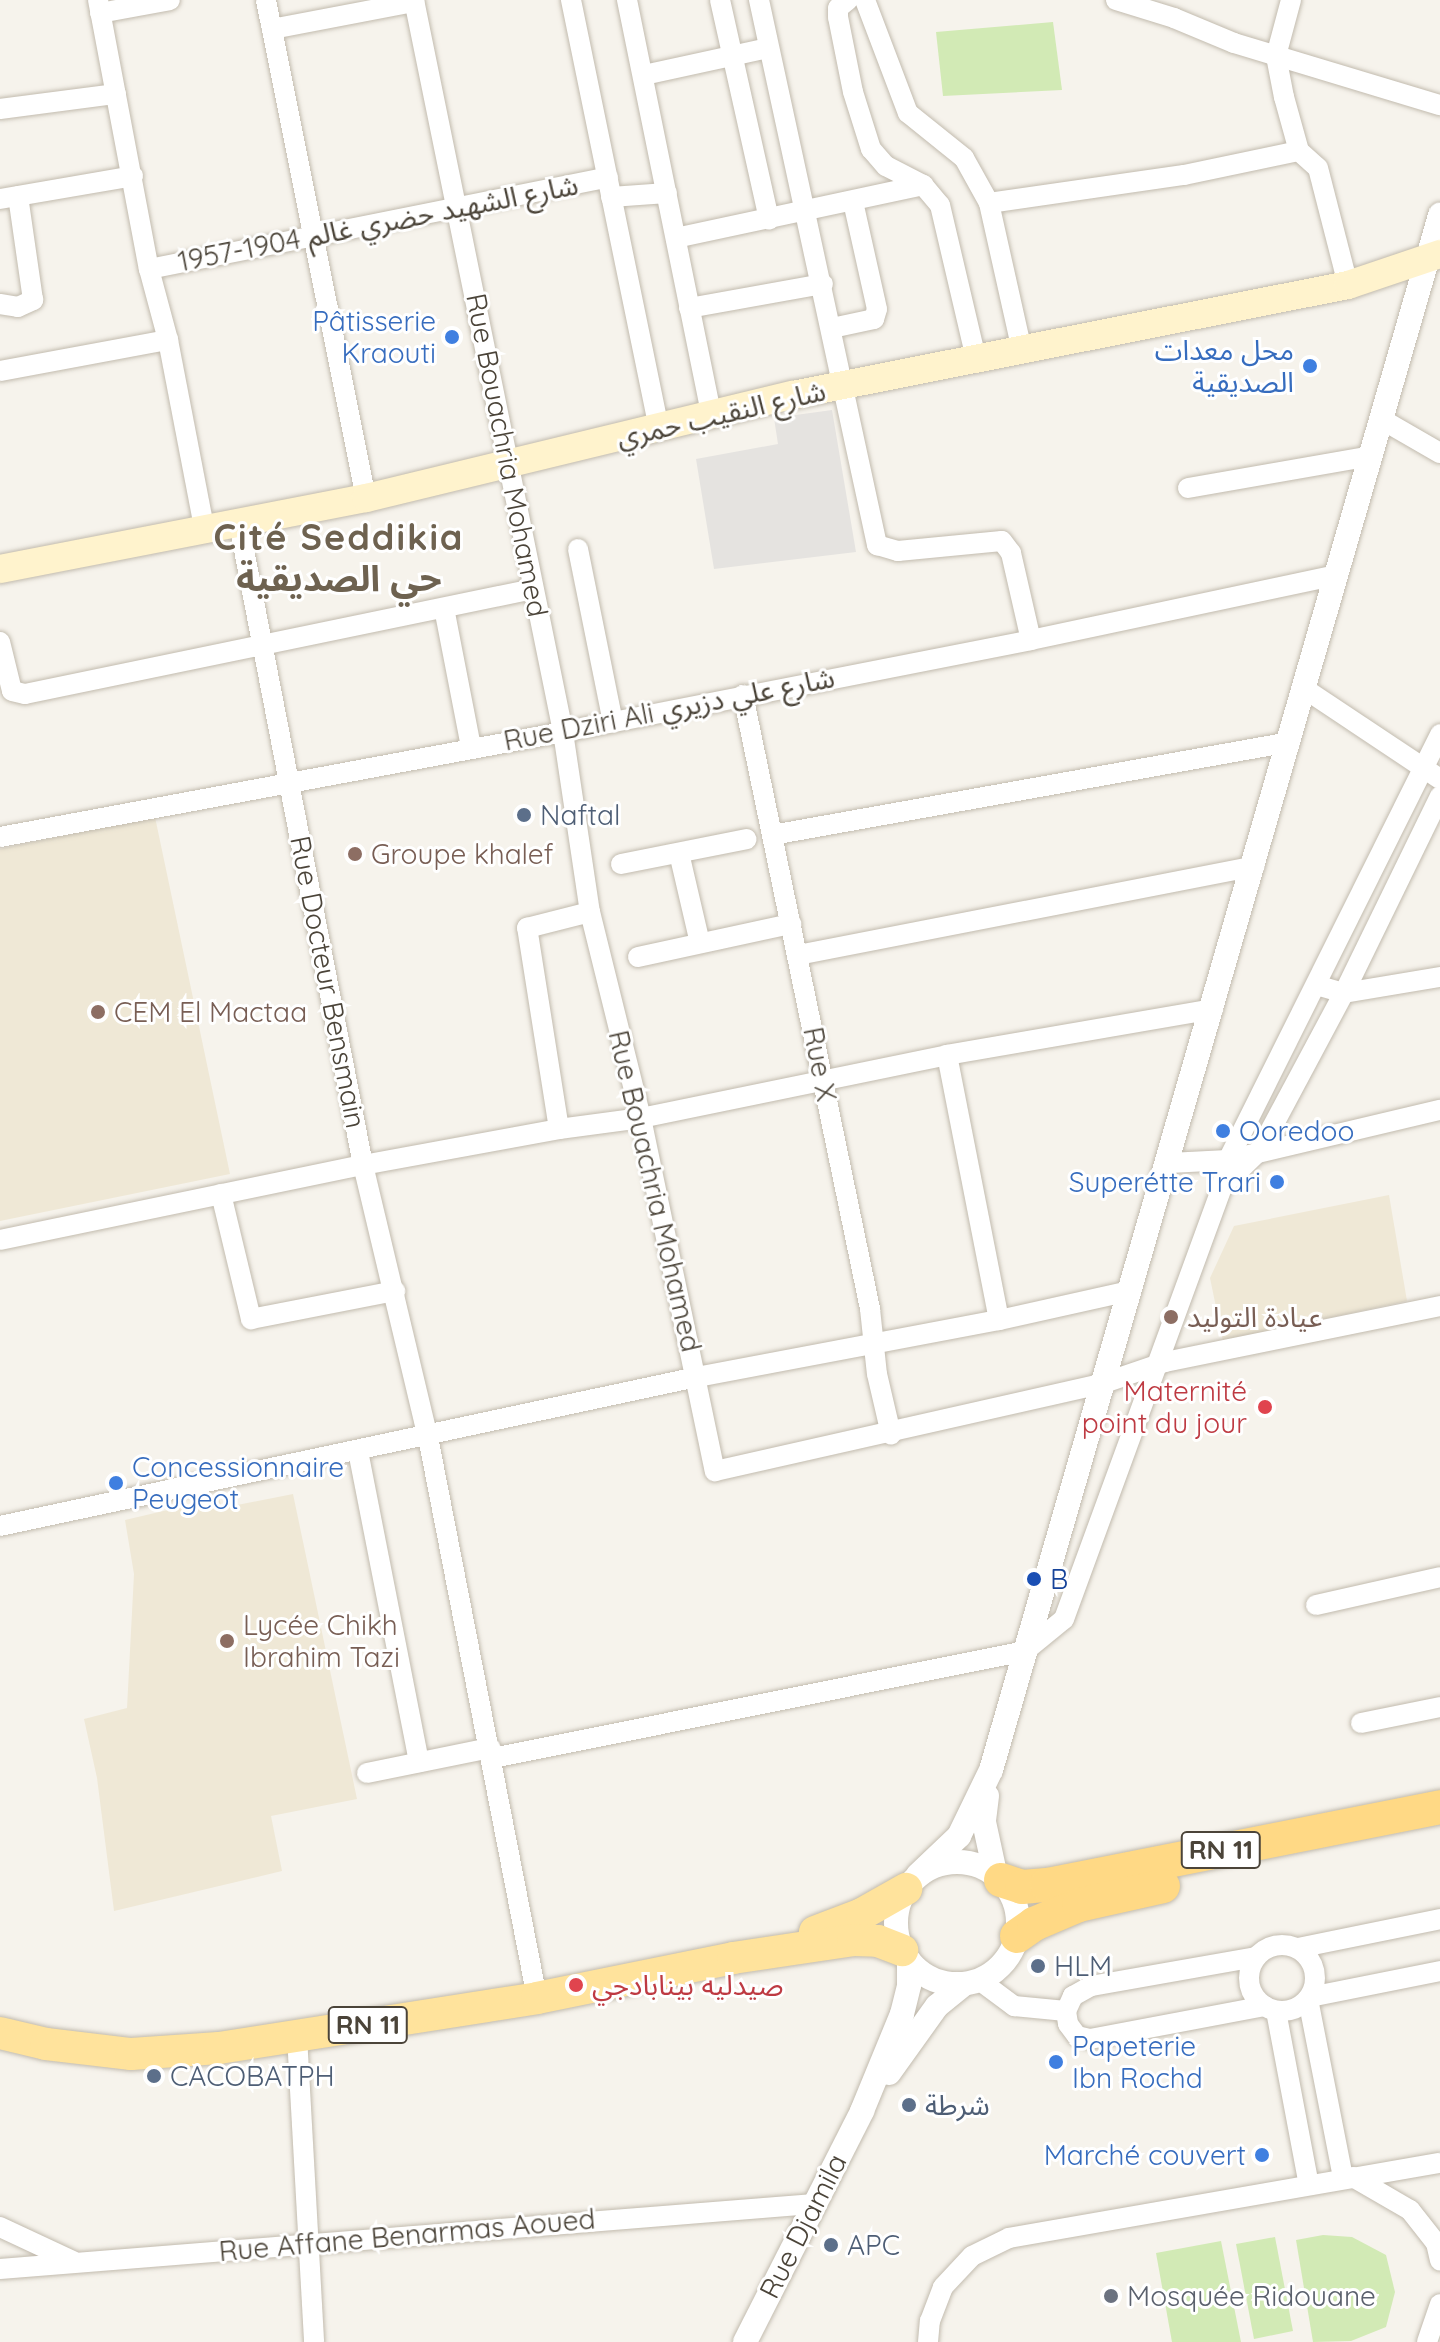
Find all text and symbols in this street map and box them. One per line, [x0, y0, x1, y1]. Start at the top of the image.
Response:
street label: شارع الشهيد حضري غالم 1904-1957 [175, 168, 581, 278]
street label: Rue Bouachria Mohamed [459, 290, 555, 620]
place label: Pâtisserie Kraouti [312, 304, 436, 370]
marker: Pâtisserie Kraouti [443, 328, 461, 346]
place label: محل معدات الصديقية [1155, 333, 1294, 399]
marker: محل معدات الصديقية [1301, 357, 1319, 375]
street label: شارع النقيب حمري [613, 374, 829, 454]
district label: Cité Seddikia حي الصديقية [214, 514, 464, 599]
street label: Rue Dziri Ali شارع علي دزيري [501, 660, 837, 758]
place label: Naftal [540, 798, 620, 832]
marker: Naftal [515, 806, 533, 824]
street label: Rue Docteur Bensmain [283, 833, 373, 1131]
place label: Groupe khalef [371, 837, 554, 871]
marker: Groupe khalef [346, 845, 364, 863]
place label: CEM El Mactaa [114, 995, 307, 1029]
marker: CEM El Mactaa [89, 1003, 107, 1021]
street label: Rue X [796, 1024, 844, 1104]
street label: Rue Bouachria Mohamed [602, 1027, 708, 1355]
place label: Ooredoo [1239, 1114, 1354, 1148]
marker: Ooredoo [1214, 1122, 1232, 1140]
place label: Superétte Trari [1069, 1165, 1261, 1199]
marker: Superétte Trari [1268, 1173, 1286, 1191]
place label: عيادة التوليد [1187, 1300, 1322, 1334]
marker: عيادة التوليد [1162, 1308, 1180, 1326]
place label: Maternité point du jour [1082, 1374, 1247, 1440]
marker: Maternité point du jour [1254, 1396, 1276, 1418]
place label: Concessionnaire Peugeot [132, 1450, 344, 1516]
marker: Concessionnaire Peugeot [107, 1474, 125, 1492]
place label: B [1050, 1562, 1068, 1596]
marker: B [1025, 1570, 1043, 1588]
place label: Lycée Chikh Ibrahim Tazi [243, 1608, 400, 1674]
marker: Lycée Chikh Ibrahim Tazi [218, 1632, 236, 1650]
road number: RN 11 [1179, 1828, 1263, 1872]
place label: HLM [1054, 1949, 1112, 1983]
marker: HLM [1029, 1957, 1047, 1975]
place label: صيدليه بينابادجي [592, 1968, 783, 2002]
marker: صيدليه بينابادجي [567, 1976, 585, 1994]
road number: RN 11 [326, 2003, 410, 2047]
place label: Papeterie Ibn Rochd [1072, 2029, 1203, 2095]
marker: Papeterie Ibn Rochd [1047, 2053, 1065, 2071]
place label: CACOBATPH [170, 2059, 335, 2093]
marker: CACOBATPH [145, 2067, 163, 2085]
place label: شرطة [925, 2088, 990, 2122]
marker: شرطة [900, 2096, 918, 2114]
place label: Marché couvert [1044, 2138, 1246, 2172]
marker: Marché couvert [1253, 2146, 1271, 2164]
street label: Rue Djamila [752, 2148, 854, 2304]
street label: Rue Affane Benarmas Aoued [217, 2202, 597, 2268]
place label: APC [847, 2228, 900, 2262]
marker: APC [822, 2236, 840, 2254]
place label: Mosquée Ridouane [1127, 2279, 1376, 2313]
marker: Mosquée Ridouane [1102, 2287, 1120, 2305]

